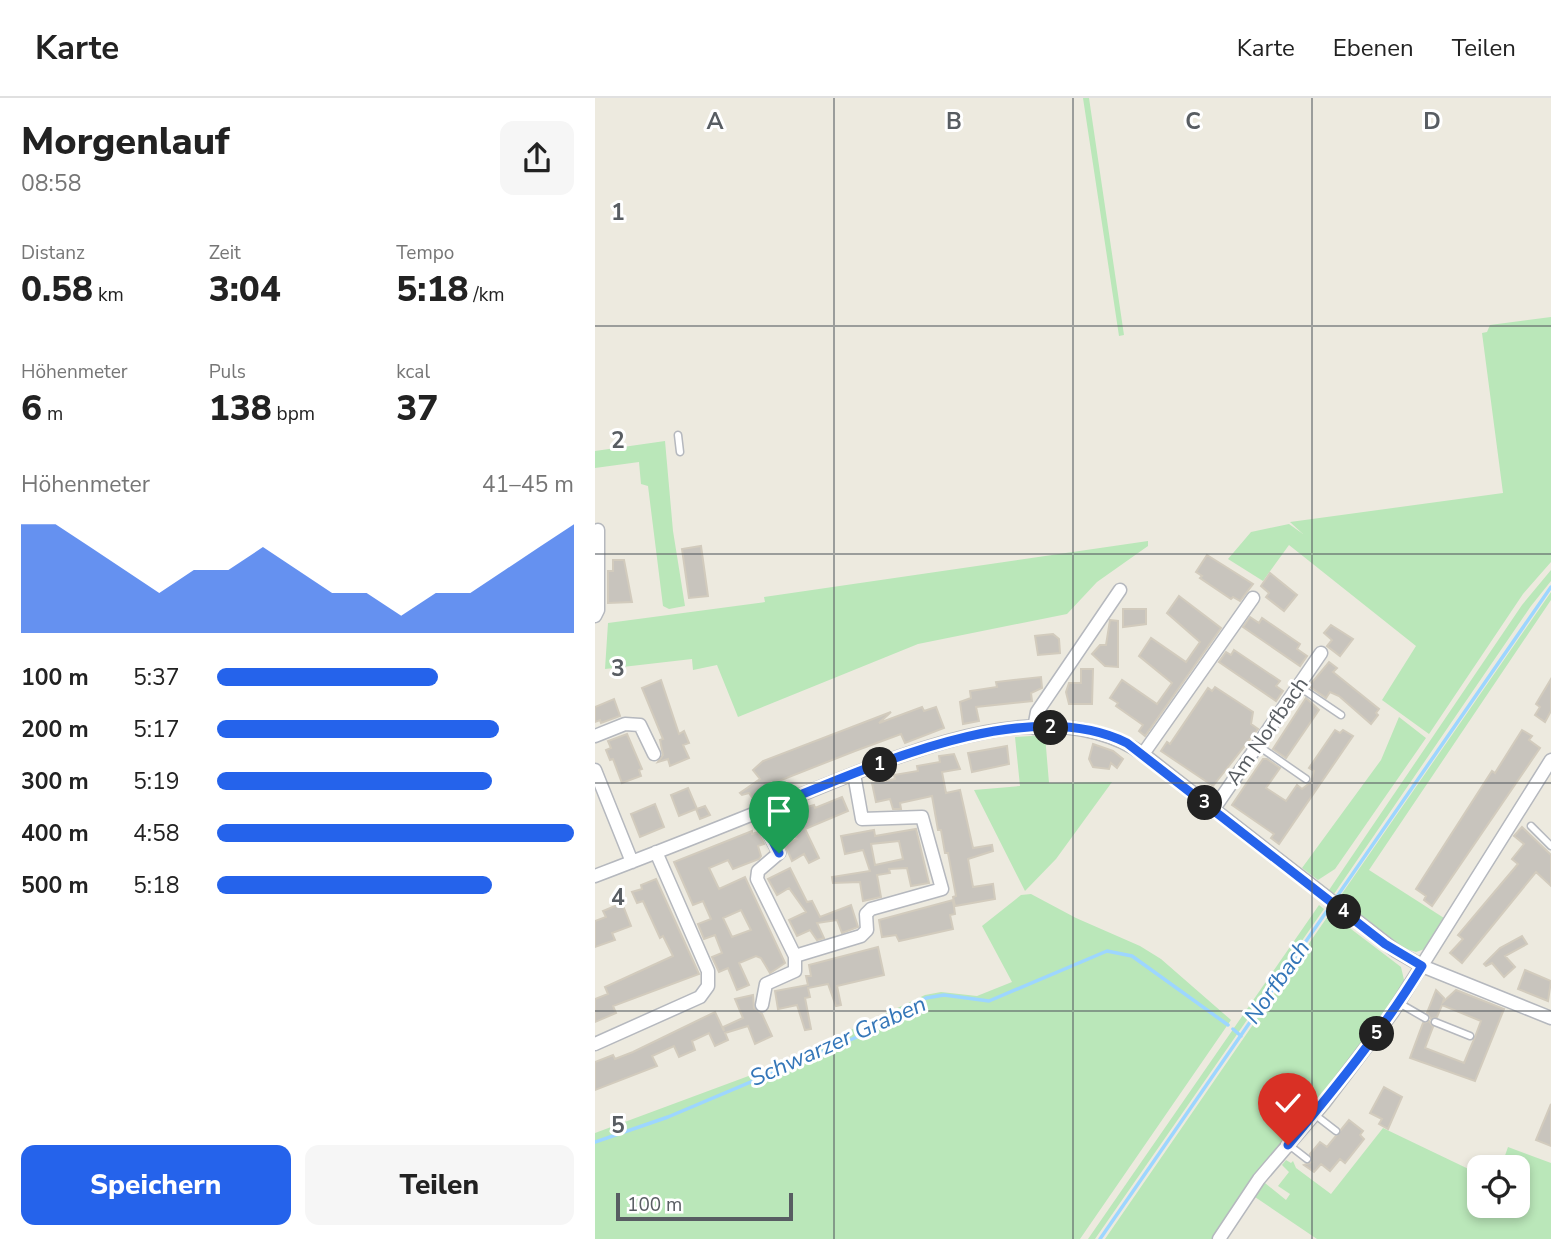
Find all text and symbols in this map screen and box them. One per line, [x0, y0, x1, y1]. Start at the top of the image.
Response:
text: Karte [35, 26, 119, 71]
text: Karte [1237, 32, 1295, 64]
text: Ebenen [1333, 32, 1414, 64]
text: Teilen [1452, 32, 1516, 64]
text: A [706, 106, 724, 137]
text: B [946, 106, 962, 137]
text: C [1185, 106, 1201, 137]
text: D [1423, 106, 1441, 137]
text: Morgenlauf [21, 116, 230, 167]
button: share [500, 121, 574, 195]
text: 08:58 [21, 168, 81, 199]
text: 1 [611, 197, 625, 228]
text: Distanz [21, 240, 85, 266]
text: Zeit [209, 240, 241, 266]
text: Tempo [396, 240, 454, 266]
text: 0.58 [21, 266, 93, 313]
text: 3:04 [209, 266, 281, 313]
text: 5:18 [396, 266, 468, 313]
text: km [93, 282, 124, 308]
text: /km [468, 282, 504, 308]
text: Höhenmeter [21, 359, 128, 385]
text: Puls [209, 359, 246, 385]
text: kcal [396, 359, 430, 385]
text: 6 [21, 385, 42, 432]
text: 138 [209, 385, 272, 432]
text: 37 [396, 385, 438, 432]
text: m [42, 401, 63, 427]
text: bpm [272, 401, 315, 427]
text: 2 [611, 425, 625, 456]
text: Höhenmeter [21, 469, 150, 500]
text: 41–45 m [482, 469, 574, 500]
text: 3 [611, 653, 625, 684]
text: 100 m [21, 662, 89, 693]
text: 5:37 [133, 662, 180, 693]
street label: Am Norfbach [1219, 671, 1315, 791]
pin: 2 [1033, 710, 1069, 746]
text: 200 m [21, 714, 89, 745]
text: 5:17 [133, 714, 180, 745]
text: 2 [1045, 714, 1056, 740]
pin: 1 [863, 748, 897, 782]
text: 1 [874, 751, 885, 777]
text: 300 m [21, 766, 89, 797]
text: 5:19 [133, 766, 180, 797]
pin [749, 781, 809, 853]
pin: 3 [1187, 786, 1223, 820]
text: 3 [1199, 789, 1210, 815]
icon: arrive [760, 792, 798, 830]
text: 400 m [21, 818, 89, 849]
text: 4:58 [133, 818, 180, 849]
text: 500 m [21, 870, 89, 901]
text: 5:18 [133, 870, 180, 901]
text: 4 [611, 882, 625, 913]
pin: 4 [1327, 894, 1361, 930]
text: 4 [1338, 898, 1349, 924]
water label: Norfbach [1237, 934, 1317, 1030]
water label: Schwarzer Graben [745, 988, 931, 1094]
pin: 5 [1359, 1016, 1395, 1052]
text: 5 [1371, 1020, 1382, 1046]
pin [1258, 1073, 1318, 1145]
icon: check [1269, 1084, 1307, 1122]
text: 5 [611, 1110, 625, 1141]
button: Speichern [21, 1145, 291, 1225]
button: Teilen [305, 1145, 574, 1225]
map controls [1467, 1155, 1530, 1218]
button: locate [1467, 1155, 1530, 1218]
scale bar [616, 1190, 793, 1222]
text: 100 m [627, 1192, 682, 1218]

